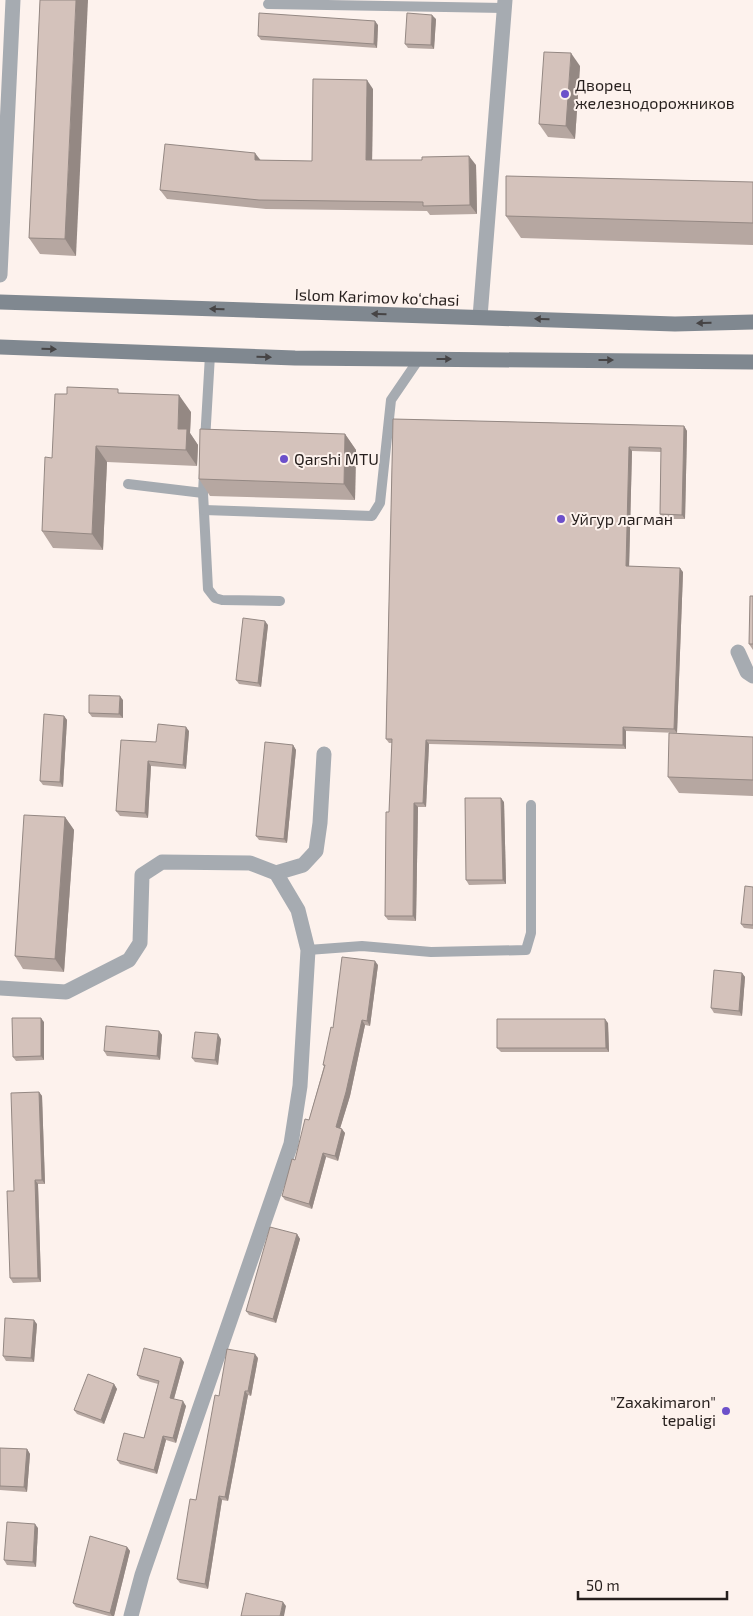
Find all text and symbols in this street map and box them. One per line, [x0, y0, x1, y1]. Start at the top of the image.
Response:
place label: Дворец железнодорожников [575, 75, 735, 112]
marker: Дворец железнодорожников [559, 88, 571, 100]
street label: Islom Karimov ko‘chasi [294, 284, 460, 309]
one-way arrow [209, 304, 225, 312]
one-way arrow [371, 310, 387, 318]
one-way arrow [534, 315, 550, 323]
one-way arrow [696, 319, 712, 327]
one-way arrow [41, 345, 57, 353]
one-way arrow [256, 353, 272, 361]
one-way arrow [436, 355, 452, 363]
one-way arrow [598, 356, 614, 364]
place label: Qarshi MTU [294, 449, 379, 469]
marker: Qarshi MTU [278, 453, 290, 465]
place label: Уйгур лагман [571, 509, 673, 529]
marker: Уйгур лагман [555, 513, 567, 525]
place label: "Zaxakimaron" tepaligi [610, 1392, 716, 1429]
marker: "Zaxakimaron" tepaligi [720, 1405, 732, 1417]
scale bar [578, 1568, 727, 1600]
text: 50 m [586, 1576, 620, 1594]

